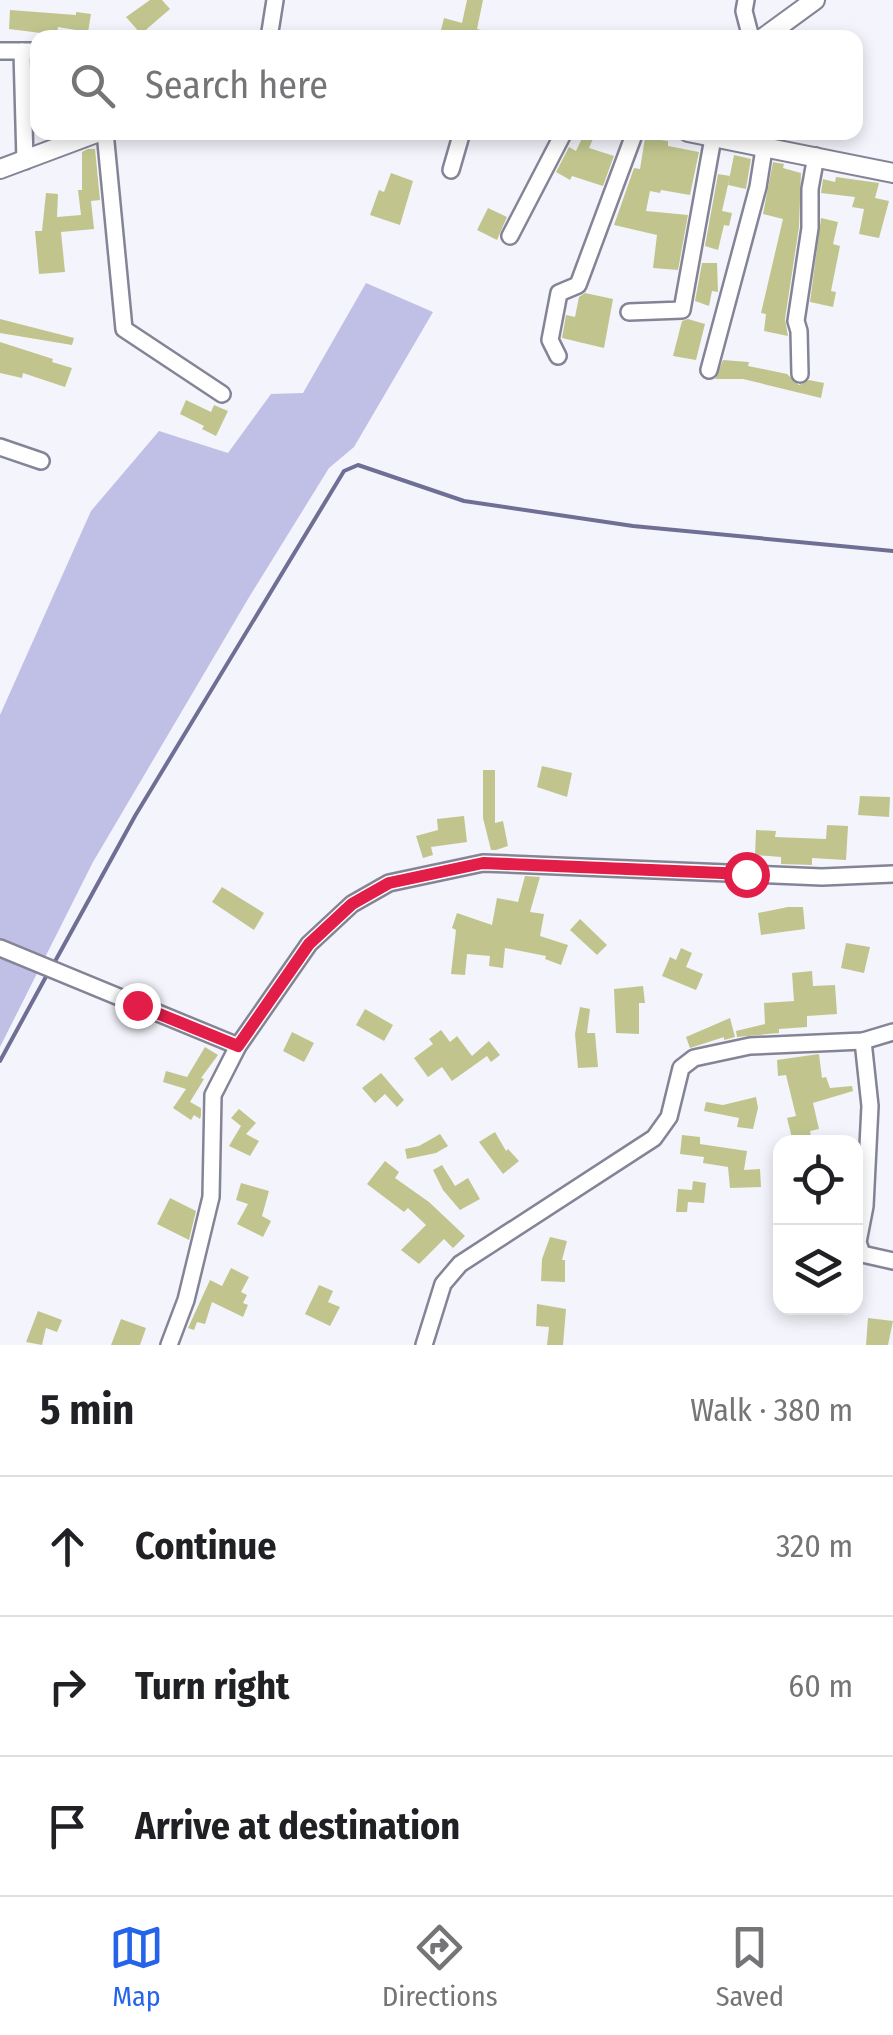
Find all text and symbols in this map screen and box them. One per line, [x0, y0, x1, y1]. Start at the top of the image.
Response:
search box [30, 30, 863, 140]
icon: search [65, 58, 120, 113]
text: Search here [145, 62, 328, 108]
route start [724, 852, 770, 898]
route end [115, 983, 161, 1029]
map controls [773, 1135, 863, 1315]
button: locate [773, 1135, 863, 1225]
button: layers [773, 1225, 863, 1315]
text: 5 min [40, 1385, 134, 1435]
text: Walk · 380 m [690, 1391, 853, 1429]
icon: ahead [40, 1519, 95, 1574]
text: Continue [135, 1523, 276, 1569]
text: 320 m [776, 1527, 853, 1565]
icon: right [40, 1659, 95, 1714]
text: Turn right [135, 1663, 289, 1709]
text: 60 m [788, 1667, 853, 1705]
icon: arrive [40, 1799, 95, 1854]
text: Arrive at destination [135, 1803, 460, 1849]
tab: Map [109, 1920, 164, 2013]
tab: Directions [382, 1920, 498, 2013]
tab: Saved [716, 1920, 784, 2013]

